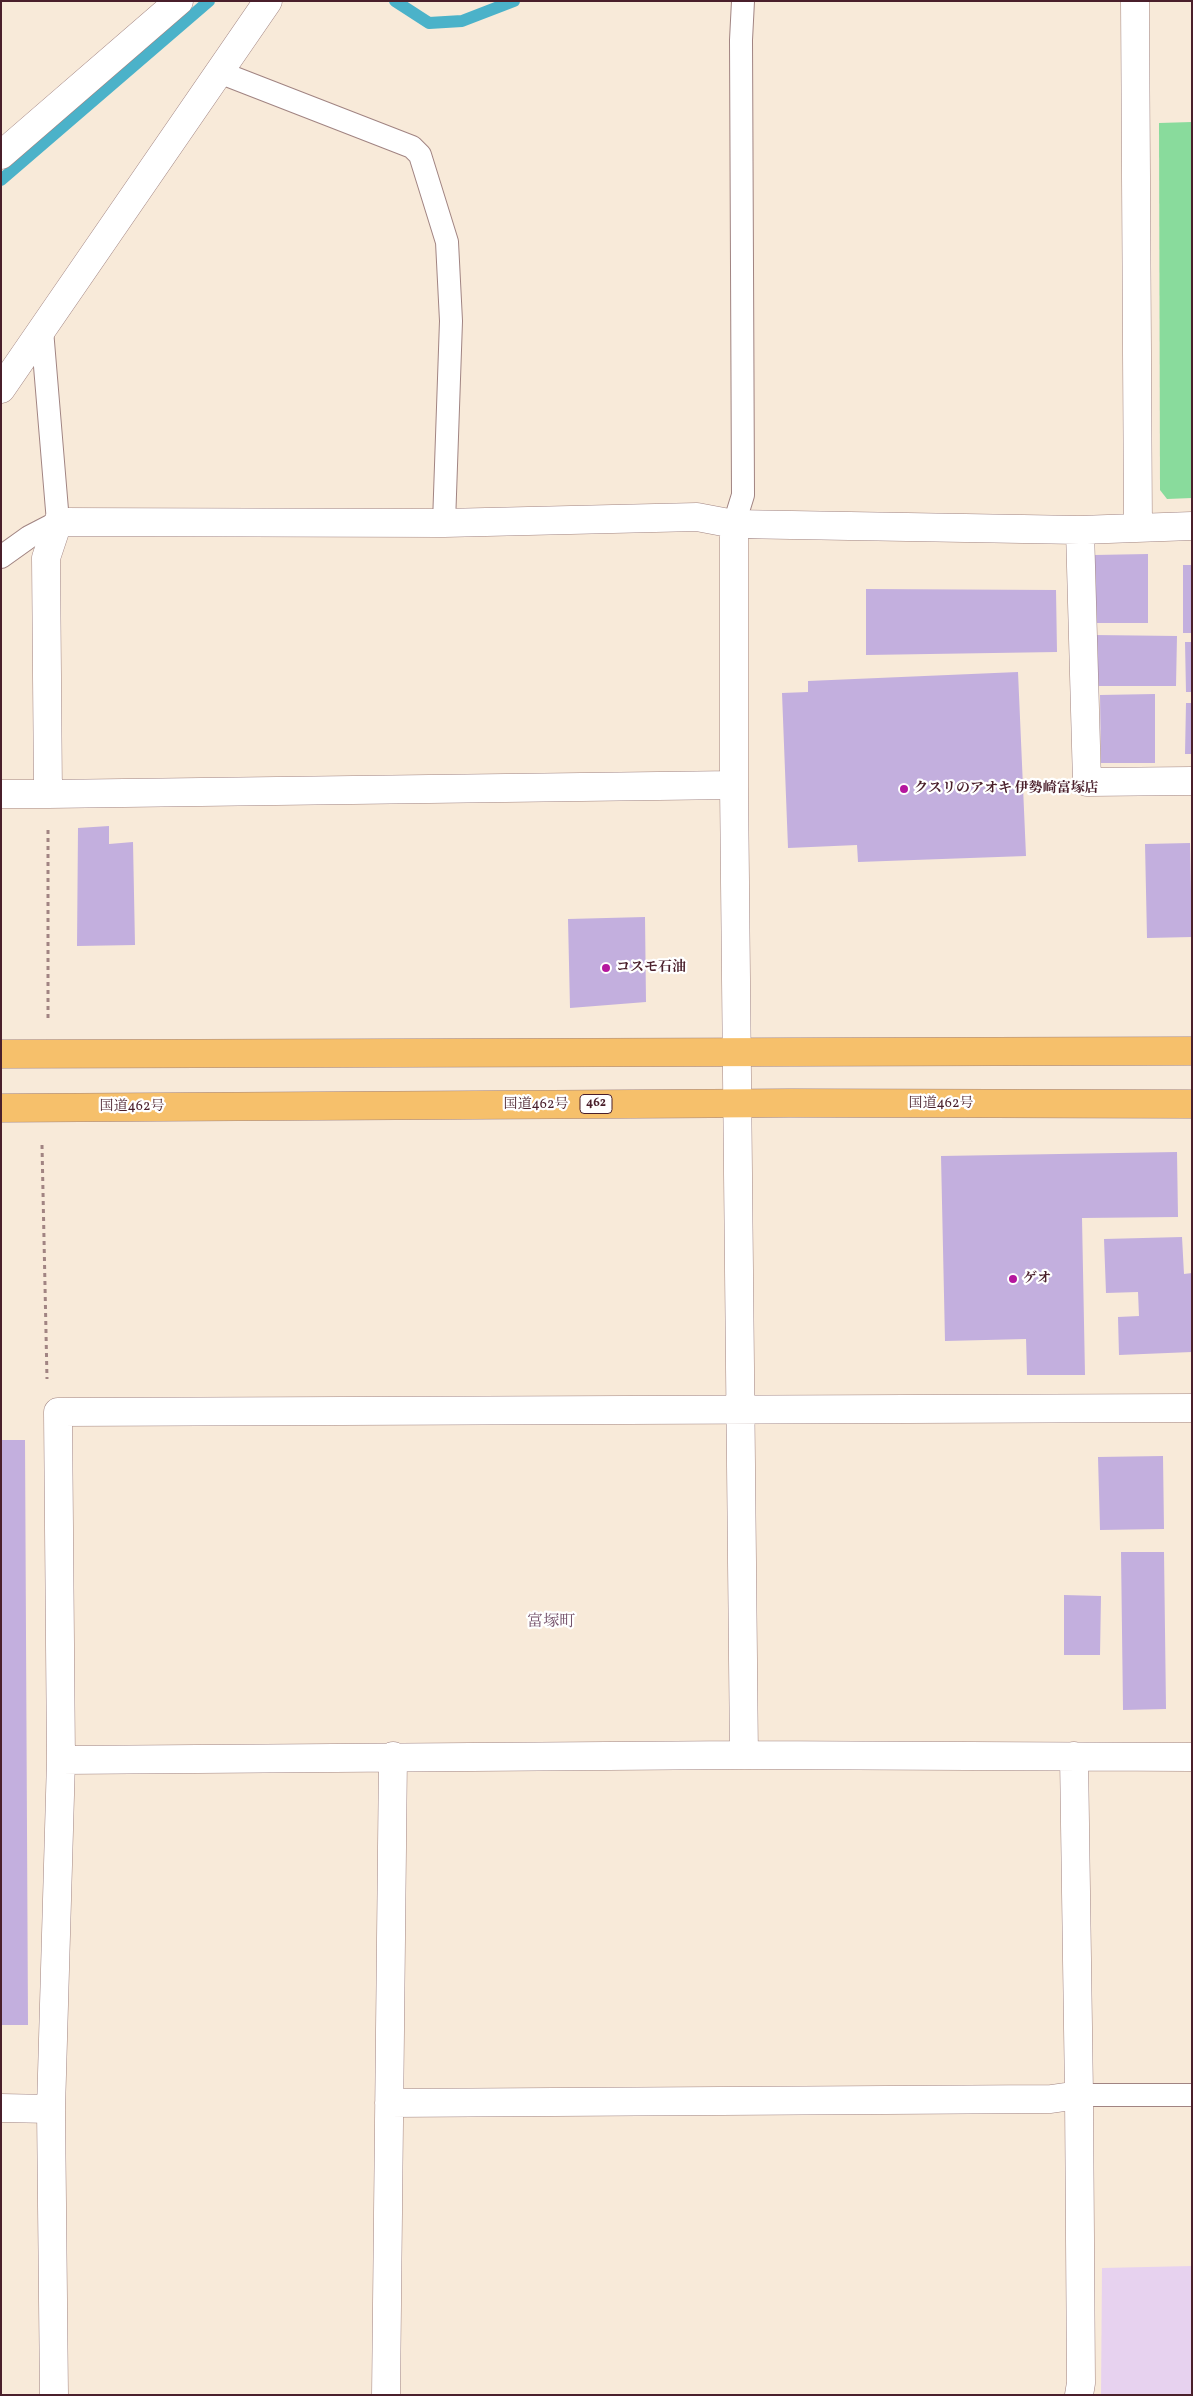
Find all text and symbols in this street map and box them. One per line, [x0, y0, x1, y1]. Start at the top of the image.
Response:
place label: クスリのアオキ 伊勢崎富塚店 [914, 781, 1099, 797]
marker: クスリのアオキ 伊勢崎富塚店 [898, 783, 910, 795]
place label: コスモ石油 [616, 960, 686, 976]
marker: コスモ石油 [600, 962, 612, 974]
road number: 462 [580, 1094, 612, 1114]
street label: 国道462号 [909, 1096, 973, 1112]
street label: 国道462号 [504, 1097, 568, 1113]
street label: 国道462号 [100, 1099, 164, 1115]
place label: ゲオ [1023, 1271, 1051, 1287]
marker: ゲオ [1007, 1273, 1019, 1285]
district label: 富塚町 [527, 1613, 575, 1633]

